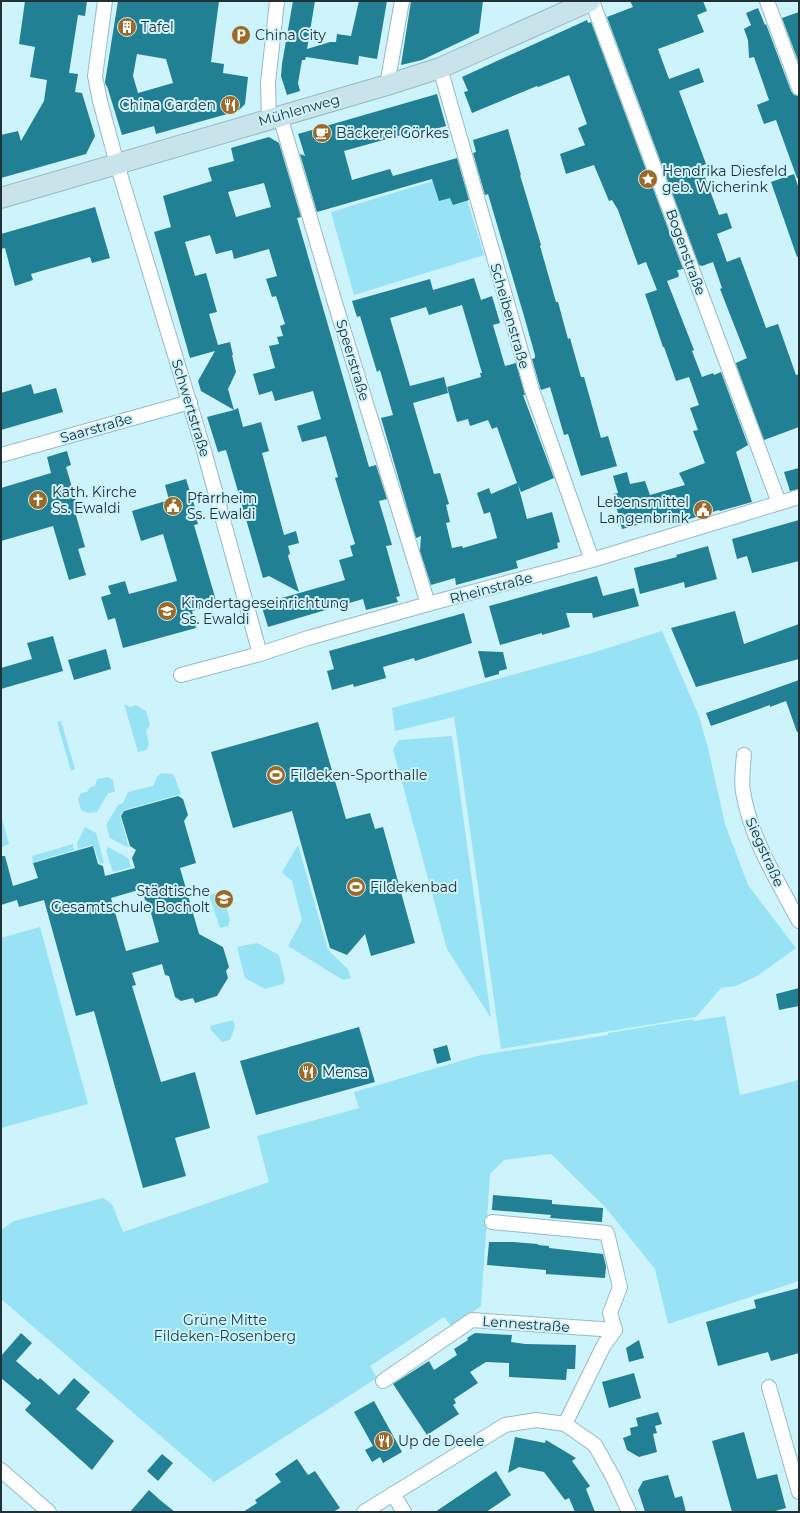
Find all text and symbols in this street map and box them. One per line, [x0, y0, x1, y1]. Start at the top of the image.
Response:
building icon: Tafel [116, 16, 138, 38]
place label: Tafel [141, 18, 174, 36]
parking icon: China City [230, 24, 252, 46]
place label: China City [255, 26, 326, 44]
street label: Mühlenweg [256, 90, 342, 130]
restaurant icon: China Garden [219, 94, 241, 116]
place label: China Garden [120, 96, 216, 114]
cafe icon: Bäckerei Görkes [311, 122, 333, 144]
place label: Bäckerei Görkes [336, 124, 449, 142]
place label: Hendrika Diesfeld geb. Wicherink [662, 162, 787, 196]
place icon: Hendrika Diesfeld geb. Wicherink [637, 168, 659, 190]
street label: Bogenstraße [662, 206, 710, 298]
street label: Scheibenstraße [486, 261, 534, 371]
street label: Speerstraße [332, 317, 374, 403]
street label: Schwertstraße [168, 357, 214, 459]
street label: Saarstraße [58, 409, 134, 447]
place label: Kath. Kirche Ss. Ewaldi [52, 483, 137, 517]
church icon: Kath. Kirche Ss. Ewaldi [27, 489, 49, 511]
place label: Pfarrheim Ss. Ewaldi [187, 489, 257, 523]
place label: Lebensmittel Langenbrink [597, 493, 690, 527]
public building icon: Pfarrheim Ss. Ewaldi [162, 495, 184, 517]
public building icon: Lebensmittel Langenbrink [692, 499, 714, 521]
street label: Rheinstraße [448, 568, 534, 608]
place label: Kindertageseinrichtung Ss. Ewaldi [181, 594, 349, 628]
school or university icon: Kindertageseinrichtung Ss. Ewaldi [156, 600, 178, 622]
sports icon: Fildeken-Sporthalle [265, 764, 287, 786]
place label: Fildeken-Sporthalle [290, 766, 428, 784]
street label: Siegstraße [742, 815, 788, 889]
sports icon: Fildekenbad [345, 876, 367, 898]
place label: Fildekenbad [370, 878, 458, 896]
place label: Städtische Gesamtschule Bocholt [51, 882, 210, 916]
school or university icon: Städtische Gesamtschule Bocholt [213, 888, 235, 910]
restaurant icon: Mensa [297, 1061, 319, 1083]
place label: Mensa [322, 1063, 368, 1081]
park label: Grüne Mitte Fildeken-Rosenberg [154, 1311, 296, 1345]
street label: Lennestraße [482, 1312, 570, 1336]
restaurant icon: Up de Deele [373, 1430, 395, 1452]
place label: Up de Deele [398, 1432, 485, 1450]

